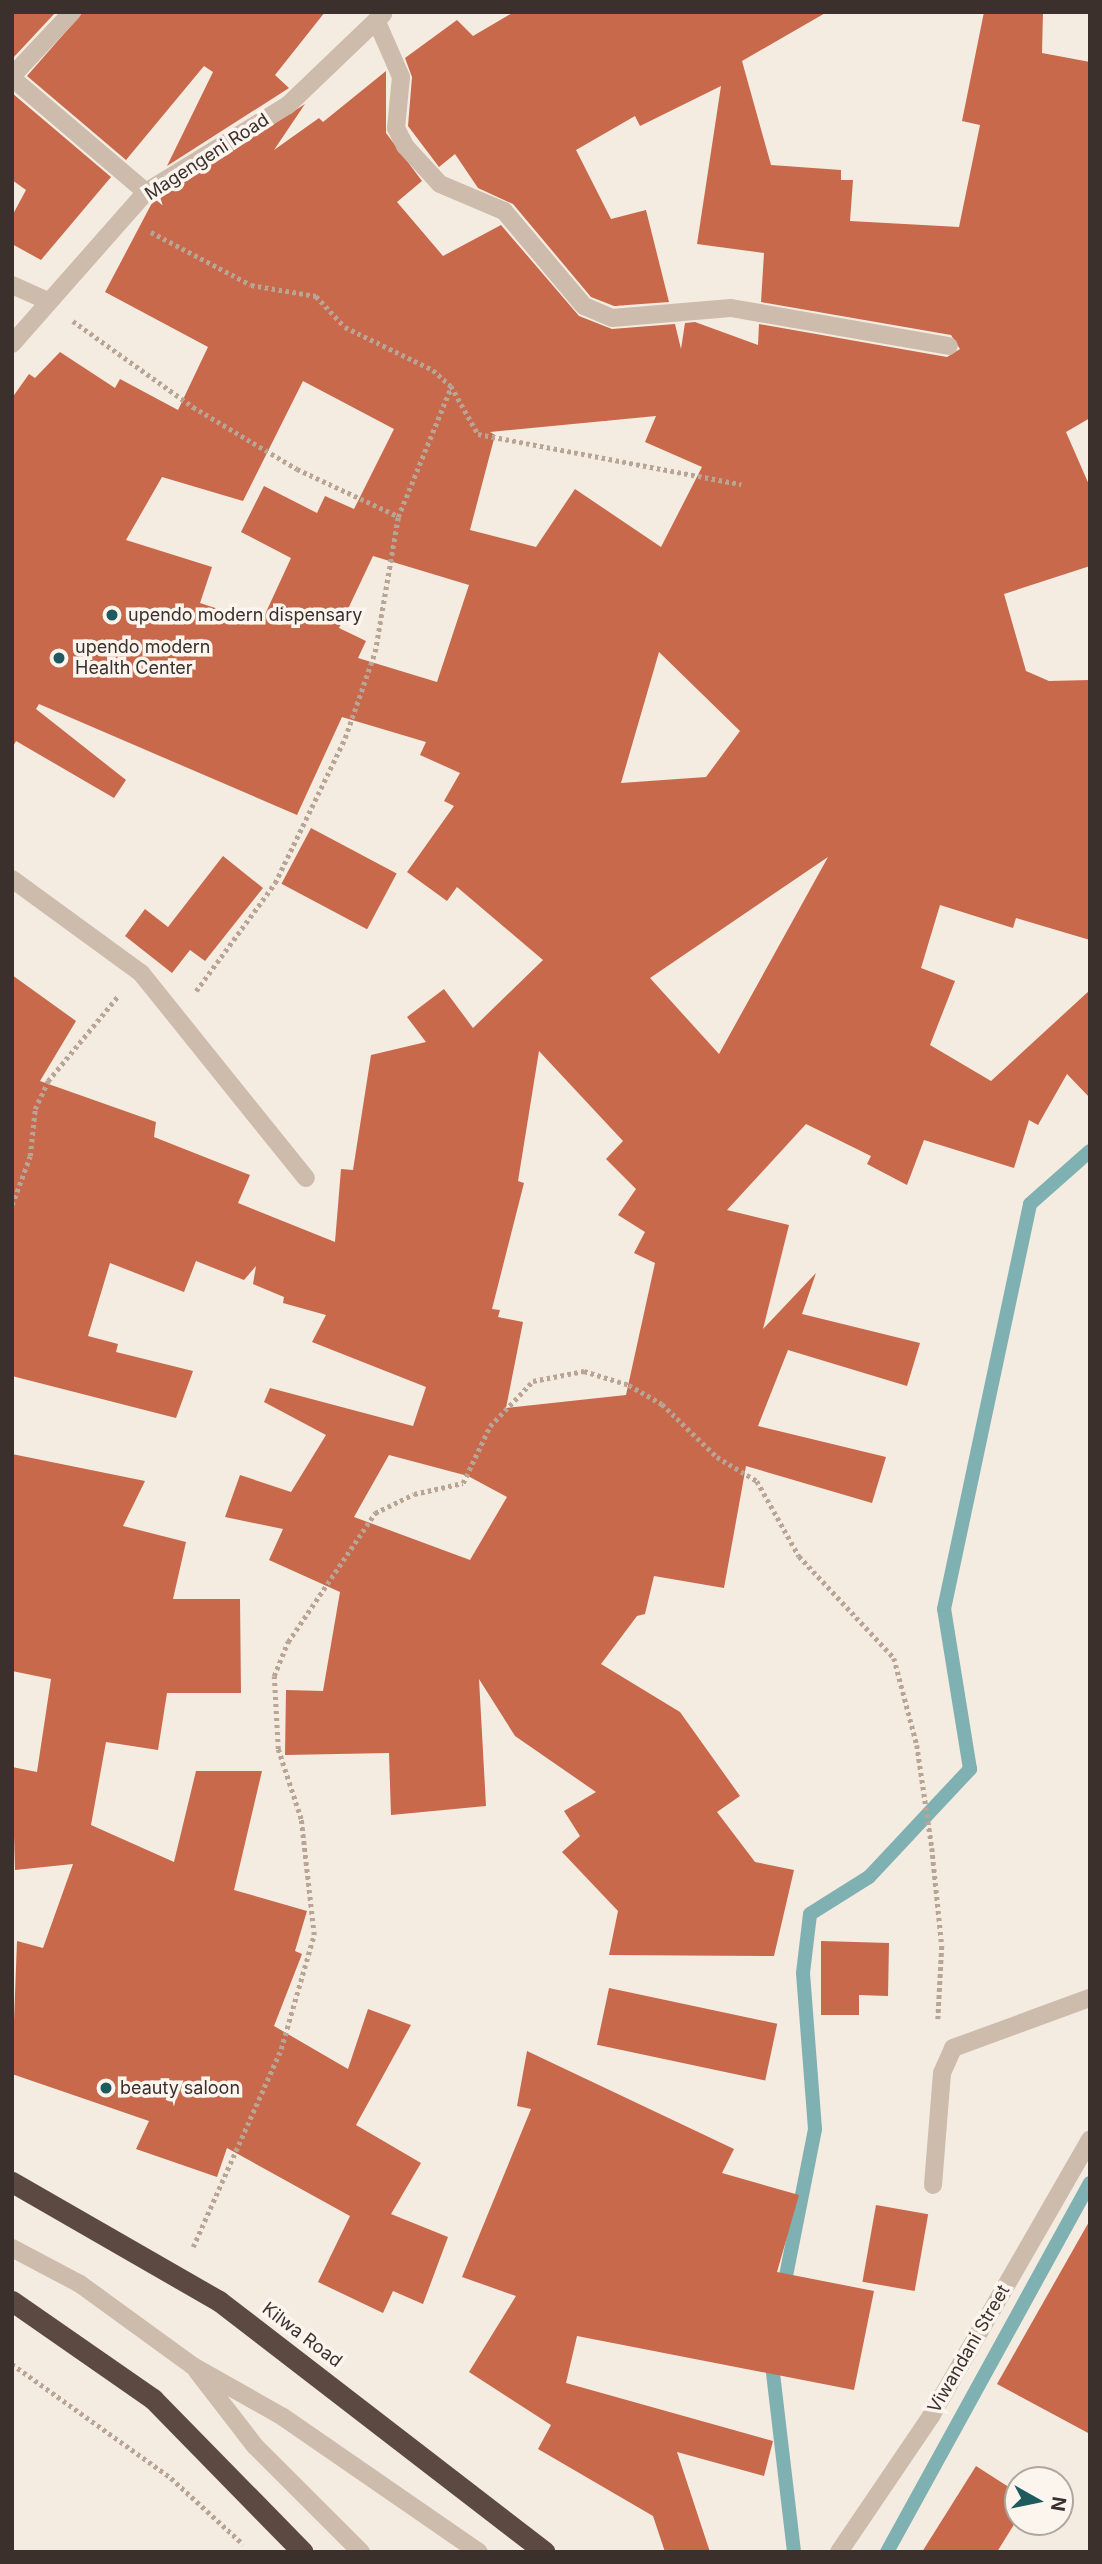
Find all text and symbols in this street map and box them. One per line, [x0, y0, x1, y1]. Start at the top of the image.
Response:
street label: Magengeni Road [141, 109, 273, 205]
place label: upendo modern dispensary [128, 604, 362, 626]
marker: upendo modern dispensary [102, 605, 122, 625]
place label: upendo modern Health Center [75, 637, 210, 680]
marker: upendo modern Health Center [49, 648, 69, 668]
place label: beauty saloon [120, 2077, 240, 2099]
marker: beauty saloon [98, 2080, 114, 2096]
street label: Viwandani Street [924, 2281, 1014, 2417]
street label: Kilwa Road [258, 2298, 346, 2372]
north arrow [1004, 2466, 1074, 2536]
text: N [1046, 2495, 1071, 2513]

